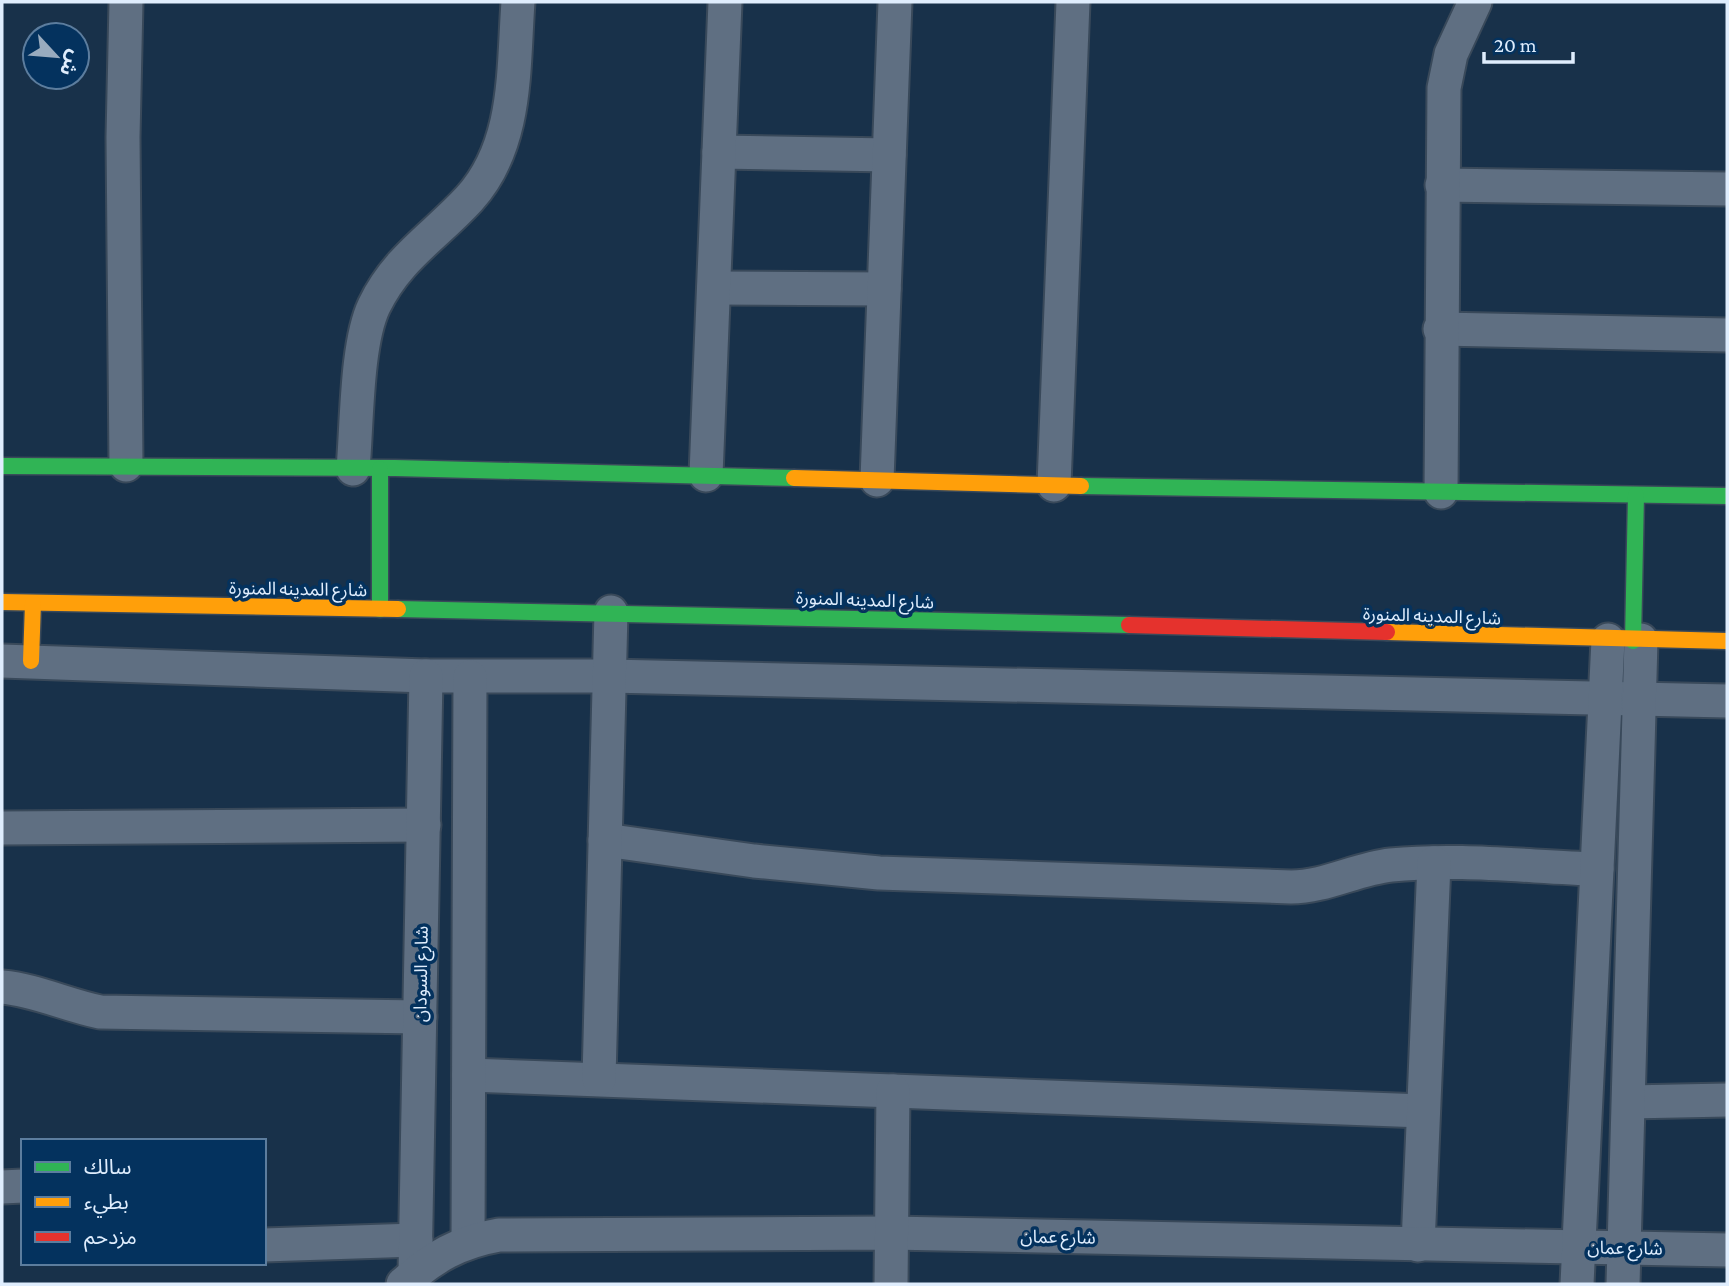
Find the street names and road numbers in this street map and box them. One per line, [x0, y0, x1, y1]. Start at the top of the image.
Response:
street label: شارع المدينه المنورة [229, 578, 367, 604]
street label: شارع المدينه المنورة [795, 588, 934, 616]
street label: شارع المدينه المنورة [1362, 604, 1501, 632]
street label: شارع السودان [410, 926, 436, 1022]
street label: شارع عمان [1020, 1226, 1096, 1252]
street label: شارع عمان [1587, 1237, 1663, 1263]

